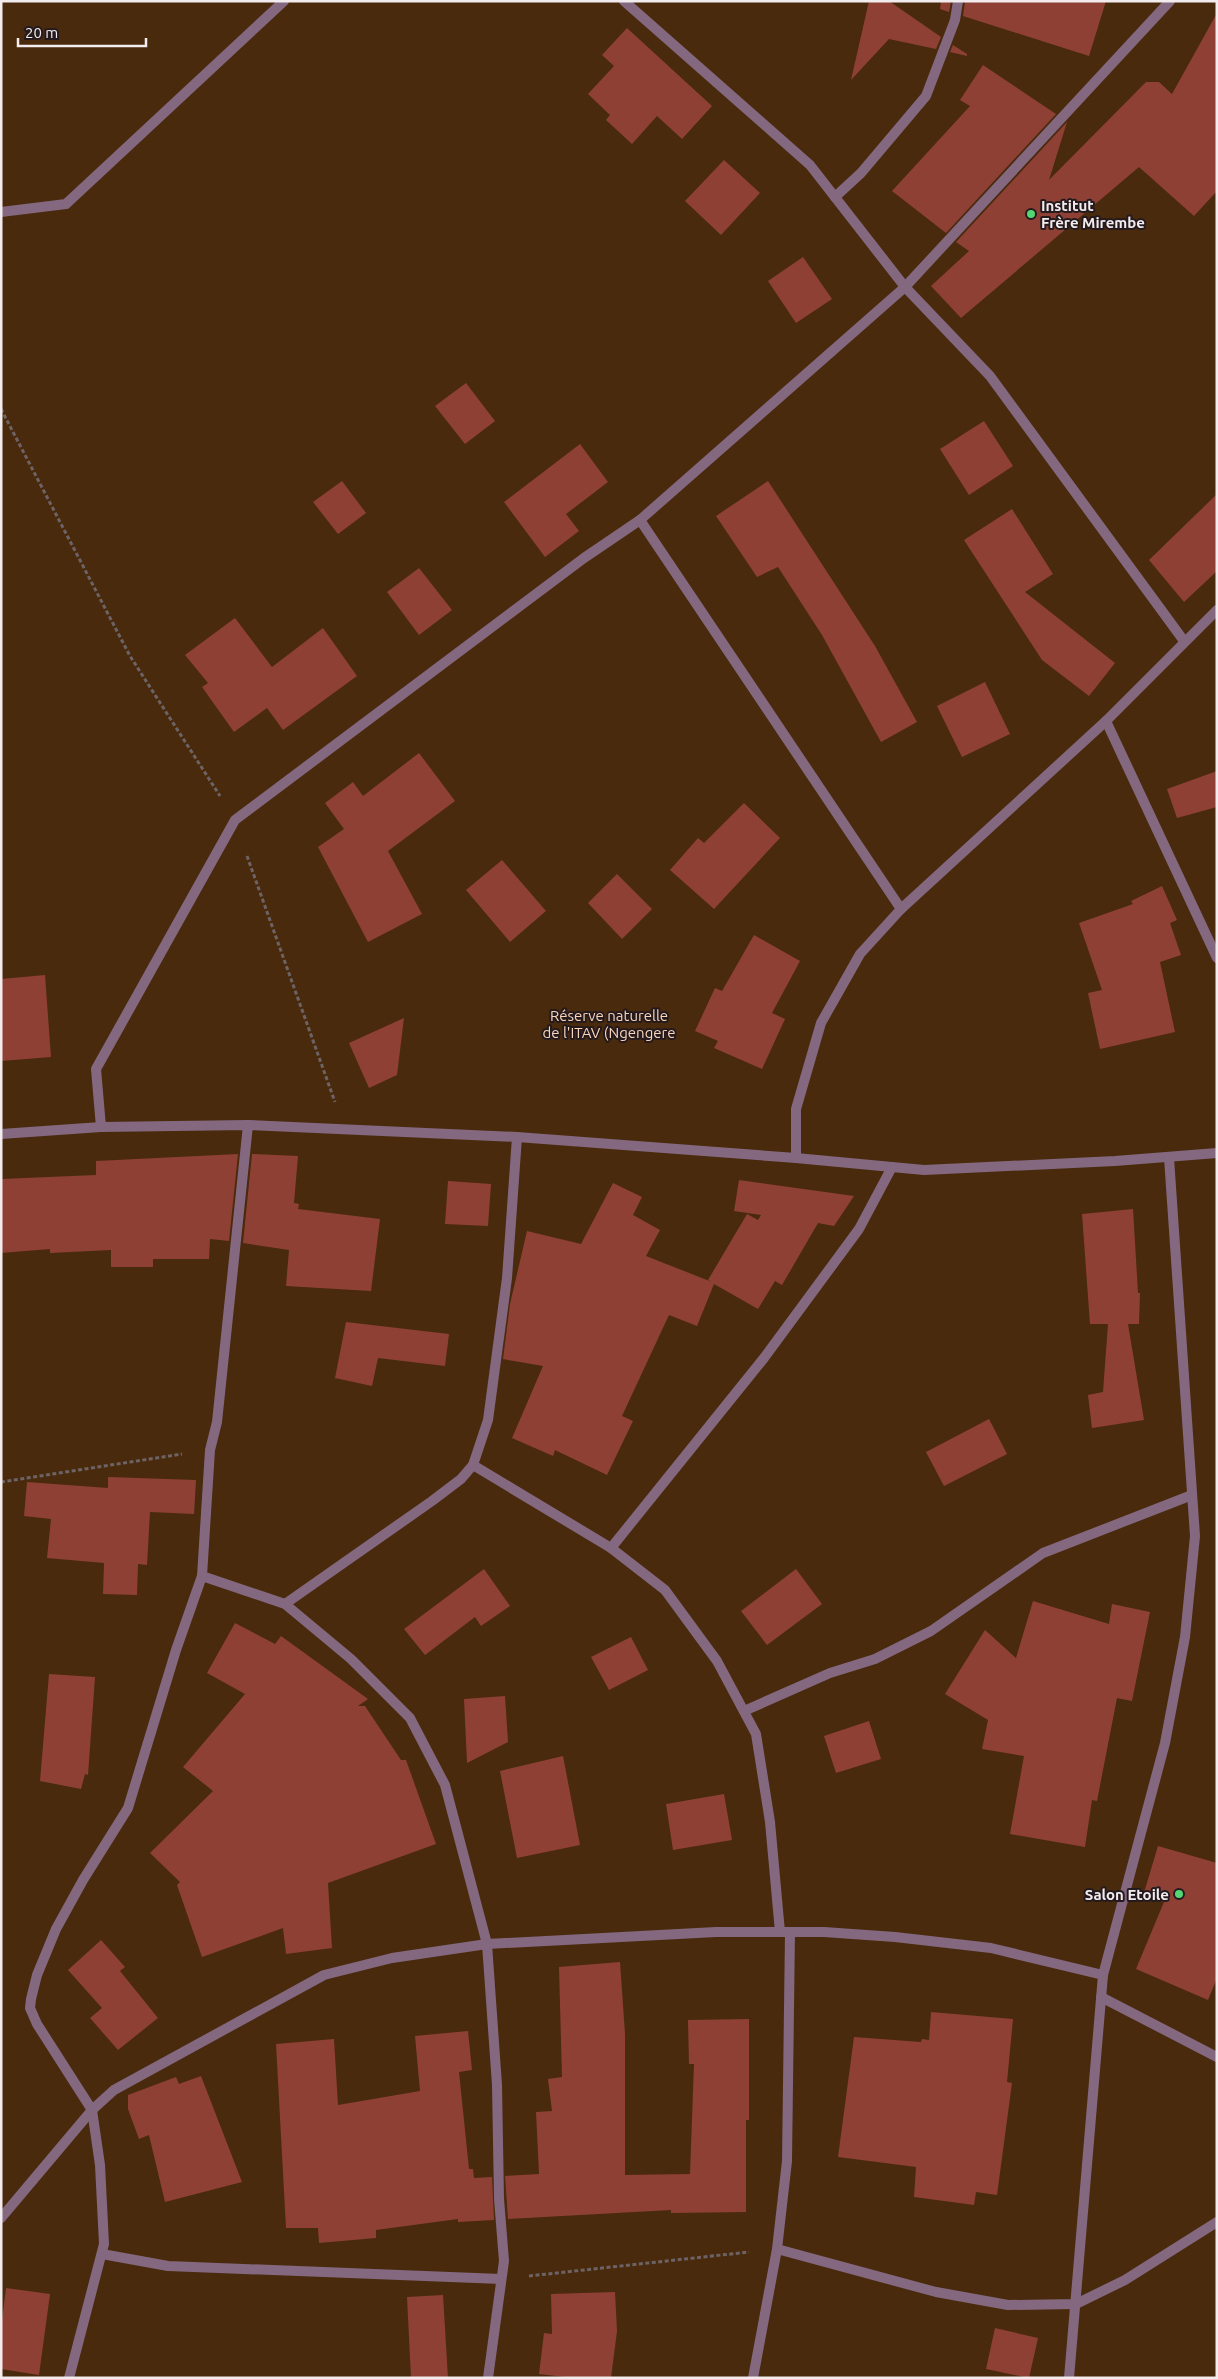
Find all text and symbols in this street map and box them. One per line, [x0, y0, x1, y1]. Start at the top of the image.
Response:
scale bar [18, 15, 145, 47]
text: 20 m [25, 24, 58, 41]
place label: Institut Frère Mirembe [1041, 197, 1145, 231]
marker: Institut Frère Mirembe [1025, 208, 1037, 220]
park label: Réserve naturelle de l'ITAV (Ngengere [542, 1007, 676, 1041]
place label: Salon Etoile [1085, 1886, 1169, 1903]
marker: Salon Etoile [1173, 1888, 1185, 1900]

